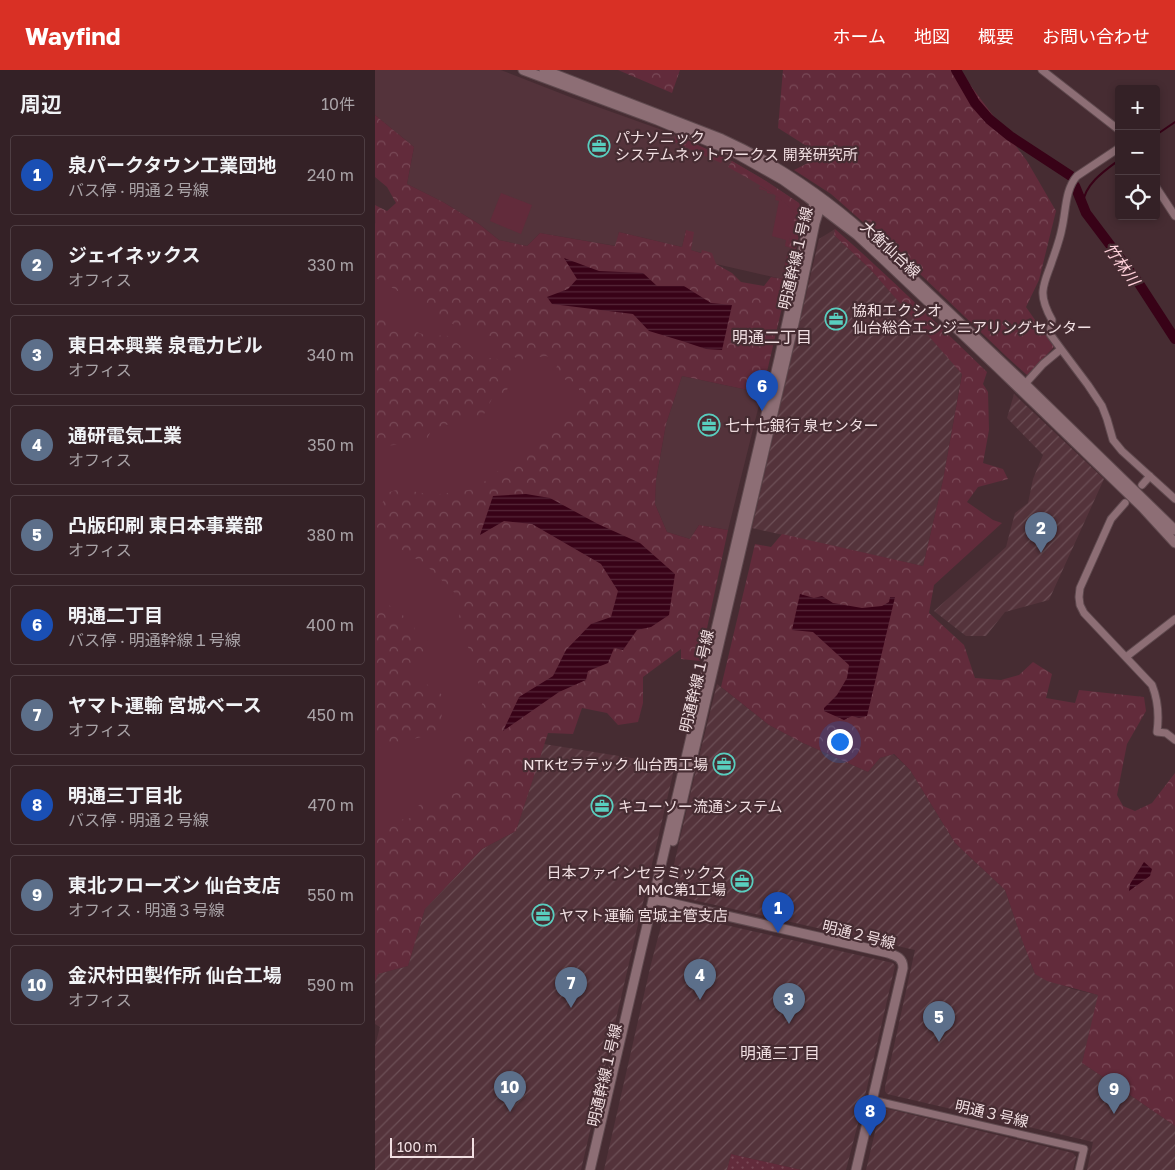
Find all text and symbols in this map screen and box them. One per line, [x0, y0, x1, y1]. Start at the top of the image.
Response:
text: Wayfind [25, 21, 121, 50]
text: ホーム [833, 25, 886, 47]
text: 地図 [914, 25, 950, 47]
text: 概要 [978, 25, 1014, 47]
text: お問い合わせ [1042, 25, 1150, 47]
map controls [1115, 85, 1160, 220]
button: + [1115, 85, 1160, 130]
text: 周辺 [20, 91, 62, 117]
text: 10件 [321, 94, 355, 114]
place label: パナソニック システムネットワークス 開発研究所 [615, 128, 858, 163]
button: − [1115, 130, 1160, 175]
office icon: パナソニック システムネットワークス 開発研究所 [587, 134, 611, 158]
text: 泉パークタウン工業団地 [68, 153, 276, 176]
text: 1 [33, 165, 41, 185]
text: 240 m [307, 165, 354, 185]
button: locate [1115, 175, 1160, 220]
text: バス停 · 明通２号線 [68, 180, 209, 200]
street label: 明通幹線１号線 [774, 205, 816, 311]
street label: 大衡仙台線 [857, 217, 925, 281]
water label: 竹林川 [1100, 239, 1145, 291]
text: ジェイネックス [68, 243, 200, 266]
text: 2 [32, 255, 42, 275]
text: 330 m [307, 255, 354, 275]
text: オフィス [68, 270, 132, 290]
place label: 協和エクシオ 仙台総合エンジニアリングセンター [852, 301, 1092, 336]
office icon: 協和エクシオ 仙台総合エンジニアリングセンター [824, 307, 848, 331]
district label: 明通二丁目 [732, 327, 812, 347]
text: 東日本興業 泉電力ビル [68, 333, 263, 356]
text: 3 [32, 345, 42, 365]
text: 340 m [307, 345, 354, 365]
text: オフィス [68, 360, 132, 380]
pin: 6 [746, 370, 778, 411]
office icon: 七十七銀行 泉センター [697, 413, 721, 437]
place label: 七十七銀行 泉センター [725, 416, 879, 434]
text: 通研電気工業 [68, 423, 182, 446]
text: 4 [32, 435, 42, 455]
text: 350 m [307, 435, 354, 455]
text: オフィス [68, 450, 132, 470]
pin: 2 [1025, 512, 1057, 553]
text: 凸版印刷 東日本事業部 [68, 513, 263, 536]
text: 5 [32, 525, 42, 545]
text: 380 m [307, 525, 354, 545]
text: オフィス [68, 540, 132, 560]
text: 明通二丁目 [68, 603, 163, 626]
text: 6 [32, 615, 42, 635]
text: 400 m [306, 615, 354, 635]
street label: 明通幹線１号線 [675, 628, 717, 734]
text: バス停 · 明通幹線１号線 [68, 630, 241, 650]
text: ヤマト運輸 宮城ベース [68, 693, 262, 716]
text: 7 [33, 705, 41, 725]
text: 450 m [307, 705, 354, 725]
text: オフィス [68, 720, 132, 740]
your location [827, 729, 853, 755]
office icon: NTKセラテック 仙台西工場 [712, 752, 736, 776]
place label: NTKセラテック 仙台西工場 [523, 755, 708, 773]
text: 明通三丁目北 [68, 783, 182, 806]
office icon: キユーソー流通システム [590, 794, 614, 818]
text: 8 [32, 795, 42, 815]
text: 470 m [308, 795, 354, 815]
place label: キユーソー流通システム [618, 797, 783, 815]
text: バス停 · 明通２号線 [68, 810, 209, 830]
place label: 日本ファインセラミックス MMC第1工場 [546, 863, 726, 898]
office icon: 日本ファインセラミックス MMC第1工場 [730, 869, 754, 893]
text: 東北フローズン 仙台支店 [68, 873, 281, 896]
text: 9 [32, 885, 42, 905]
text: 550 m [307, 885, 354, 905]
pin: 1 [762, 892, 794, 933]
text: オフィス · 明通３号線 [68, 900, 224, 920]
office icon: ヤマト運輸 宮城主管支店 [531, 903, 555, 927]
place label: ヤマト運輸 宮城主管支店 [559, 906, 728, 924]
street label: 明通２号線 [820, 916, 898, 952]
pin: 4 [684, 959, 716, 1000]
text: 金沢村田製作所 仙台工場 [68, 963, 282, 986]
pin: 7 [555, 967, 587, 1008]
text: 10 [28, 975, 46, 995]
text: 590 m [307, 975, 354, 995]
pin: 3 [773, 983, 805, 1024]
text: オフィス [68, 990, 132, 1010]
pin: 5 [923, 1001, 955, 1042]
street label: 明通幹線１号線 [583, 1022, 625, 1128]
district label: 明通三丁目 [740, 1043, 820, 1063]
pin: 10 [494, 1071, 526, 1112]
pin: 9 [1098, 1073, 1130, 1114]
pin: 8 [854, 1095, 886, 1136]
street label: 明通３号線 [953, 1096, 1031, 1130]
scale bar [390, 1135, 474, 1158]
text: 100 m [397, 1138, 437, 1155]

